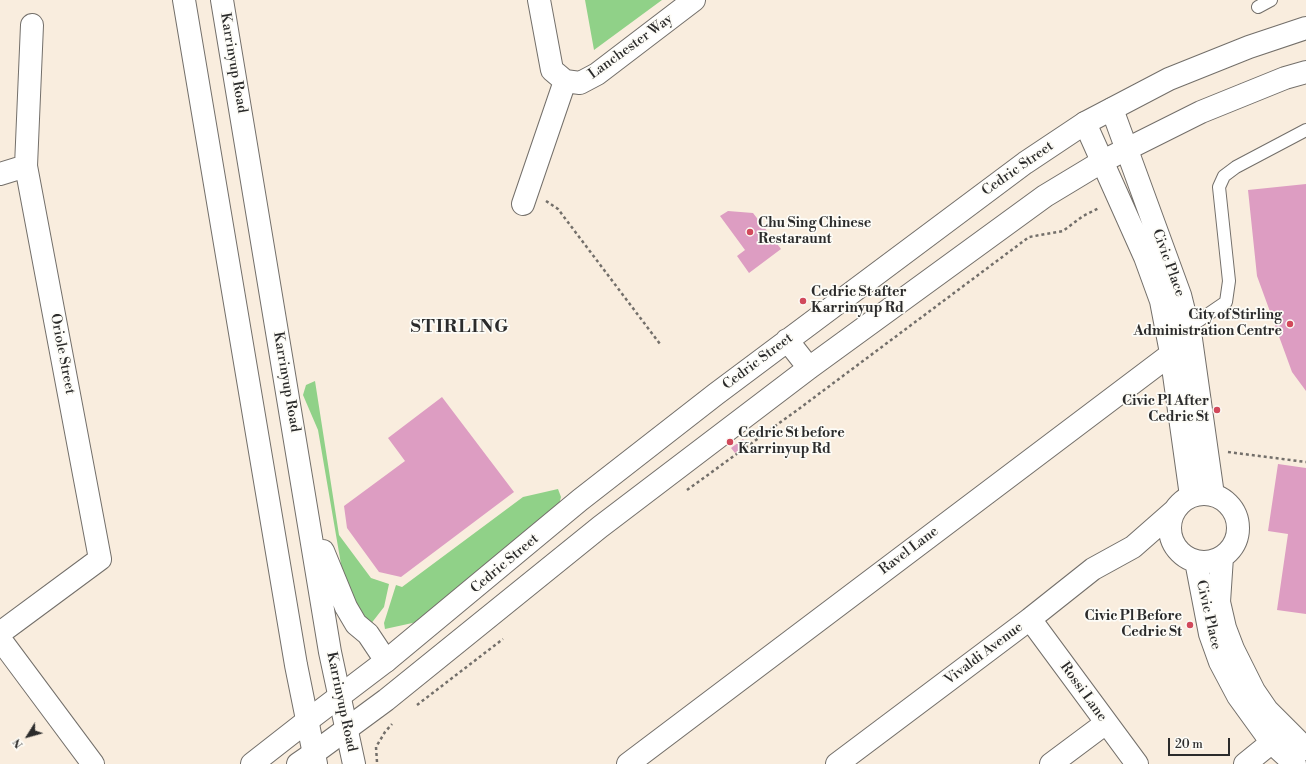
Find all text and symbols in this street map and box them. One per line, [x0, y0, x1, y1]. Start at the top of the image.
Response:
street label: Lanchester Way [586, 11, 676, 83]
street label: Karrinyup Road [216, 12, 250, 114]
street label: Cedric Street [979, 138, 1057, 200]
place label: Chu Sing Chinese Restaraunt [758, 216, 871, 248]
marker: Chu Sing Chinese Restaraunt [745, 227, 755, 237]
street label: Civic Place [1148, 227, 1188, 299]
place label: Cedric St after Karrinyup Rd [811, 285, 907, 318]
marker: Cedric St after Karrinyup Rd [798, 296, 808, 306]
place label: City of Stirling Administration Centre [1133, 308, 1282, 340]
street label: Oriole Street [46, 312, 78, 396]
district label: STIRLING [411, 317, 509, 339]
marker: City of Stirling Administration Centre [1285, 319, 1295, 329]
street label: Cedric Street [720, 330, 796, 394]
street label: Karrinyup Road [269, 331, 303, 433]
place label: Civic Pl After Cedric St [1122, 394, 1209, 426]
marker: Civic Pl After Cedric St [1212, 405, 1222, 415]
place label: Cedric St before Karrinyup Rd [738, 426, 845, 458]
marker: Cedric St before Karrinyup Rd [725, 437, 735, 447]
street label: Ravel Lane [876, 523, 942, 579]
street label: Cedric Street [468, 531, 542, 597]
street label: Civic Place [1192, 579, 1224, 651]
place label: Civic Pl Before Cedric St [1085, 609, 1182, 642]
street label: Vivaldi Avenue [942, 619, 1026, 689]
marker: Civic Pl Before Cedric St [1185, 620, 1195, 630]
street label: Karrinyup Road [322, 651, 360, 753]
street label: Rossi Lane [1056, 659, 1110, 725]
north arrow [8, 716, 48, 756]
scale bar [1170, 730, 1232, 756]
text: N [10, 736, 27, 751]
text: 20 m [1175, 737, 1203, 752]

